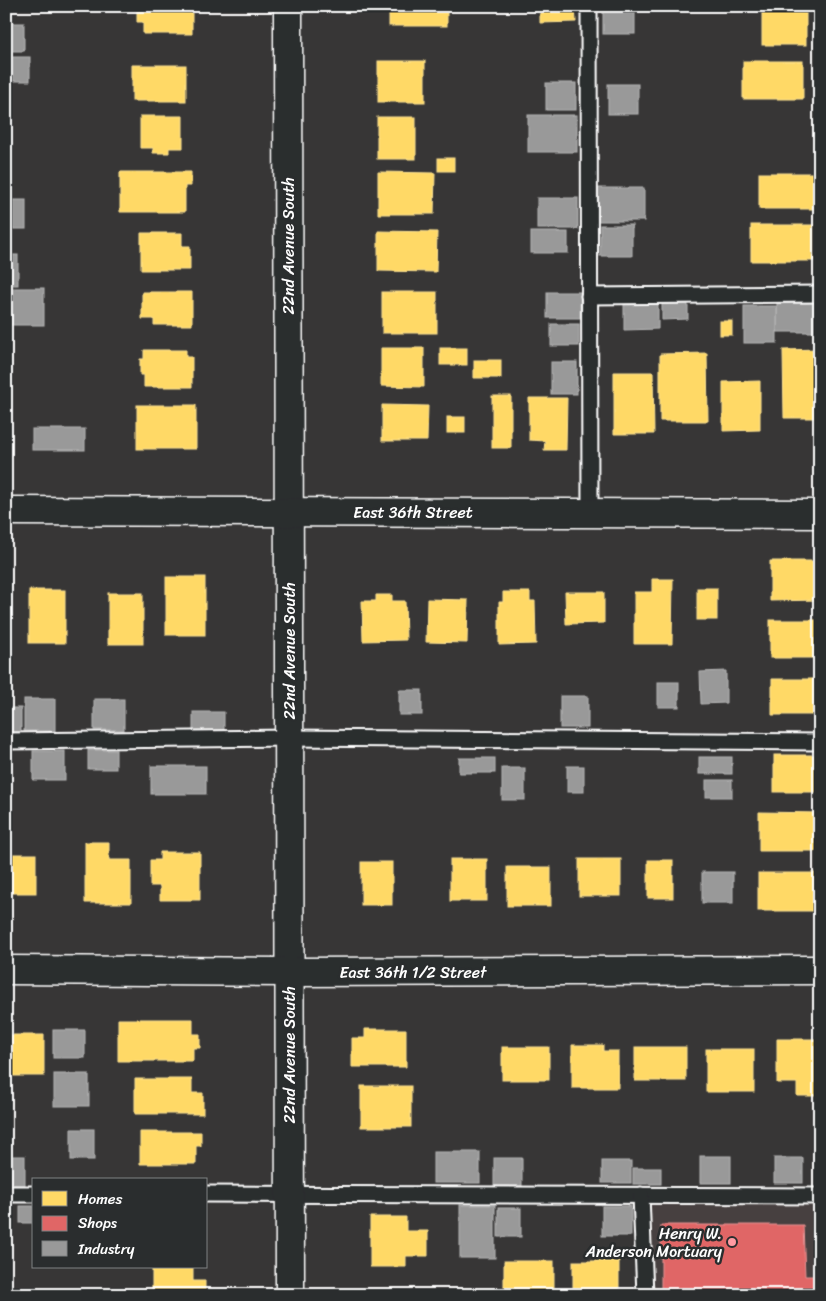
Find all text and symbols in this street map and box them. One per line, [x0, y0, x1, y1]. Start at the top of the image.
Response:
street label: 22nd Avenue South [274, 177, 303, 315]
street label: East 36th Street [353, 498, 473, 527]
street label: 22nd Avenue South [275, 582, 304, 720]
street label: East 36th 1/2 Street [340, 958, 487, 987]
street label: 22nd Avenue South [275, 986, 304, 1124]
legend [32, 1178, 208, 1268]
text: Homes [78, 1186, 122, 1212]
text: Shops [78, 1210, 118, 1236]
place label: Henry W. Anderson Mortuary [585, 1219, 723, 1266]
text: Industry [77, 1236, 135, 1262]
marker: Henry W. Anderson Mortuary [726, 1236, 738, 1248]

